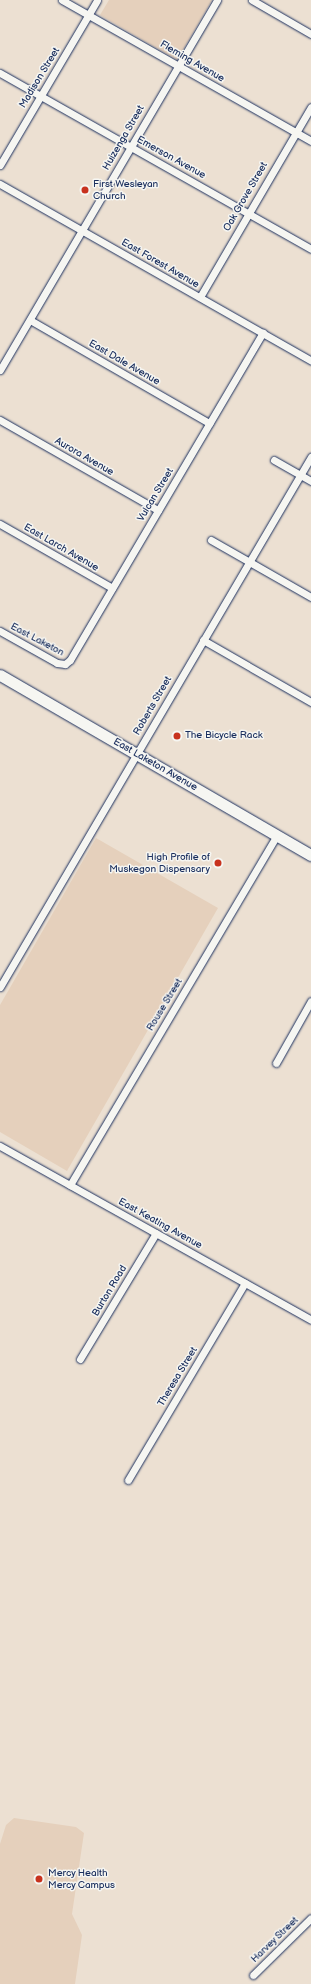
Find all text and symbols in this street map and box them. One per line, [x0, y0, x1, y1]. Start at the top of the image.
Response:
street label: Fleming Avenue [158, 39, 226, 85]
street label: Madison Street [17, 45, 63, 111]
street label: Huizenga Street [101, 103, 147, 173]
street label: Emerson Avenue [134, 134, 208, 182]
street label: Oak Grove Street [221, 160, 271, 234]
place label: First Wesleyan Church [93, 178, 159, 202]
marker: First Wesleyan Church [80, 185, 90, 195]
street label: East Forest Avenue [119, 237, 201, 291]
street label: East Dale Avenue [86, 338, 162, 388]
street label: Aurora Avenue [52, 435, 116, 479]
street label: Vulcan Street [135, 466, 177, 524]
street label: East Larch Avenue [21, 522, 101, 574]
street label: East Laketon [8, 621, 66, 659]
street label: Roberts Street [131, 674, 175, 738]
place label: The Bicycle Rack [185, 730, 263, 742]
marker: The Bicycle Rack [172, 731, 182, 741]
street label: East Laketon Avenue [111, 736, 199, 794]
place label: High Profile of Muskegon Dispensary [109, 851, 210, 874]
marker: High Profile of Muskegon Dispensary [213, 858, 223, 868]
street label: Rouse Street [145, 976, 185, 1034]
street label: East Keating Avenue [116, 1196, 204, 1252]
street label: Burton Road [90, 1263, 130, 1319]
street label: Theresa Street [156, 1345, 200, 1409]
place label: Mercy Health Mercy Campus [48, 1867, 116, 1890]
marker: Mercy Health Mercy Campus [33, 1873, 45, 1885]
street label: Harvey Street [249, 1914, 301, 1966]

